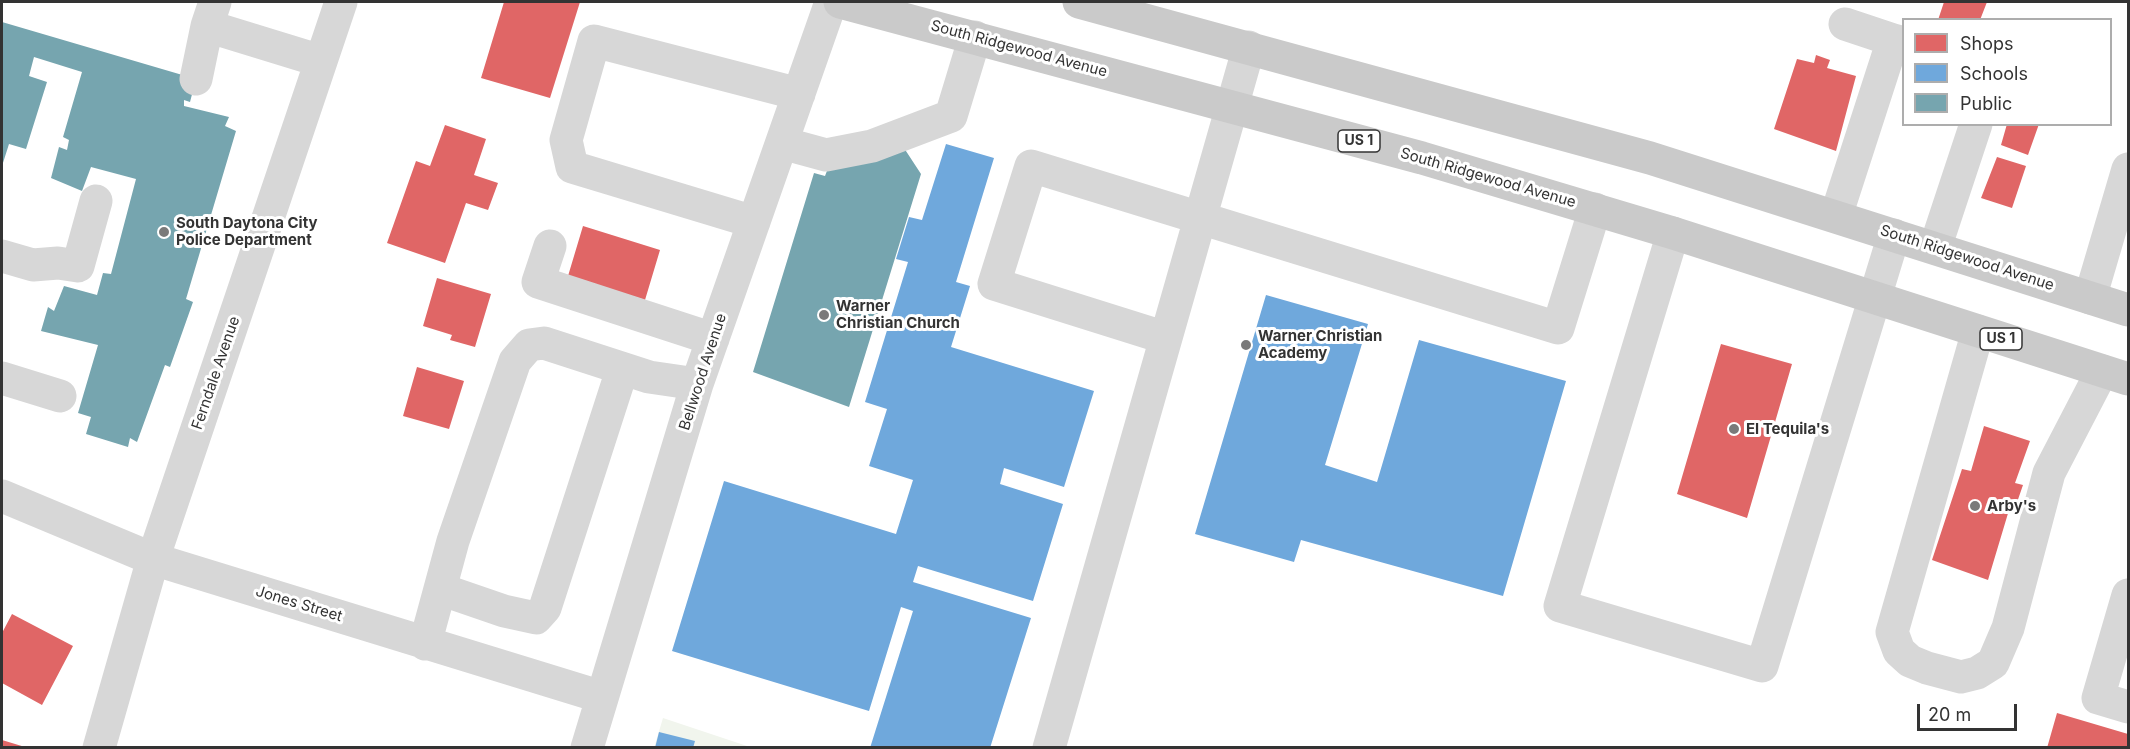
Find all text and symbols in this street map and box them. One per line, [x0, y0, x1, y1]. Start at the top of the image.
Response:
street label: South Ridgewood Avenue [929, 17, 1109, 81]
legend [1902, 18, 2112, 126]
text: Shops [1960, 33, 2014, 54]
text: Schools [1960, 63, 2028, 84]
text: Public [1960, 93, 2012, 114]
road number: US 1 [1338, 130, 1380, 152]
street label: South Ridgewood Avenue [1398, 144, 1578, 212]
place label: South Daytona City Police Department [176, 214, 318, 249]
street label: South Ridgewood Avenue [1878, 221, 2056, 295]
marker: South Daytona City Police Department [157, 225, 171, 239]
place label: Warner Christian Church [836, 297, 960, 332]
marker: Warner Christian Church [817, 308, 831, 322]
street label: Bellwood Avenue [676, 311, 730, 433]
street label: Ferndale Avenue [188, 314, 244, 432]
place label: Warner Christian Academy [1258, 327, 1382, 362]
road number: US 1 [1980, 328, 2022, 350]
marker: Warner Christian Academy [1239, 338, 1253, 352]
place label: El Tequila's [1746, 420, 1829, 438]
marker: El Tequila's [1727, 422, 1741, 436]
place label: Arby's [1987, 497, 2036, 515]
marker: Arby's [1968, 499, 1982, 513]
street label: Jones Street [254, 582, 344, 626]
scale bar [1920, 692, 2020, 730]
text: 20 m [1928, 704, 1971, 725]

